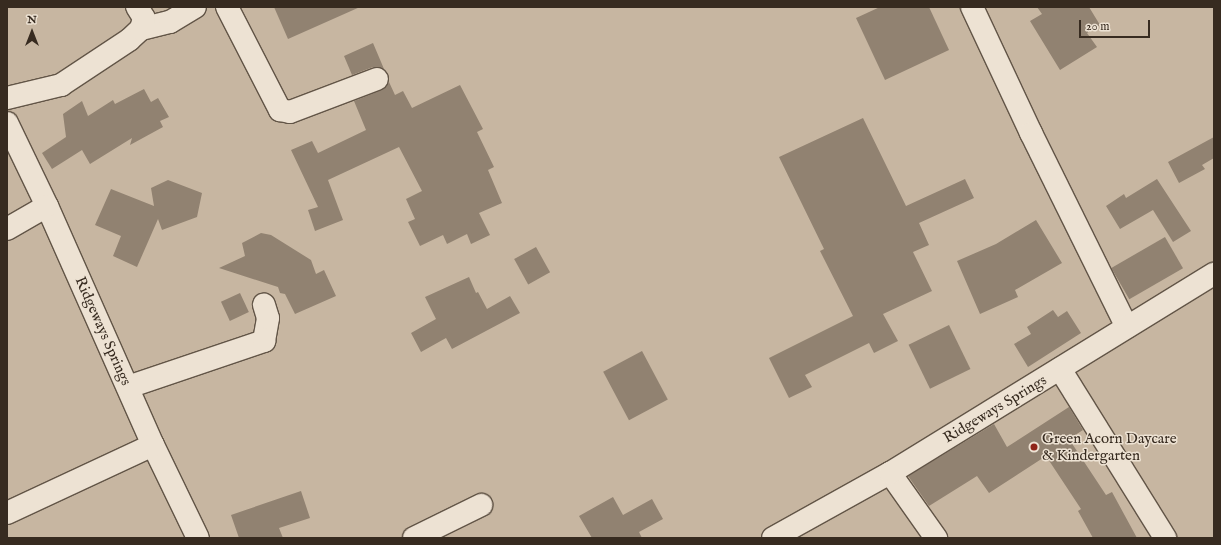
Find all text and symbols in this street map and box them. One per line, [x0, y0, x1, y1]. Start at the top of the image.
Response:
north arrow [12, 12, 52, 52]
scale bar [1081, 12, 1152, 38]
text: N [27, 13, 37, 27]
text: 20 m [1086, 19, 1109, 34]
street label: Ridgeways Springs [71, 274, 135, 388]
street label: Ridgeways Springs [940, 371, 1050, 447]
place label: Green Acorn Daycare & Kindergarten [1042, 429, 1177, 464]
marker: Green Acorn Daycare & Kindergarten [1029, 442, 1039, 452]

